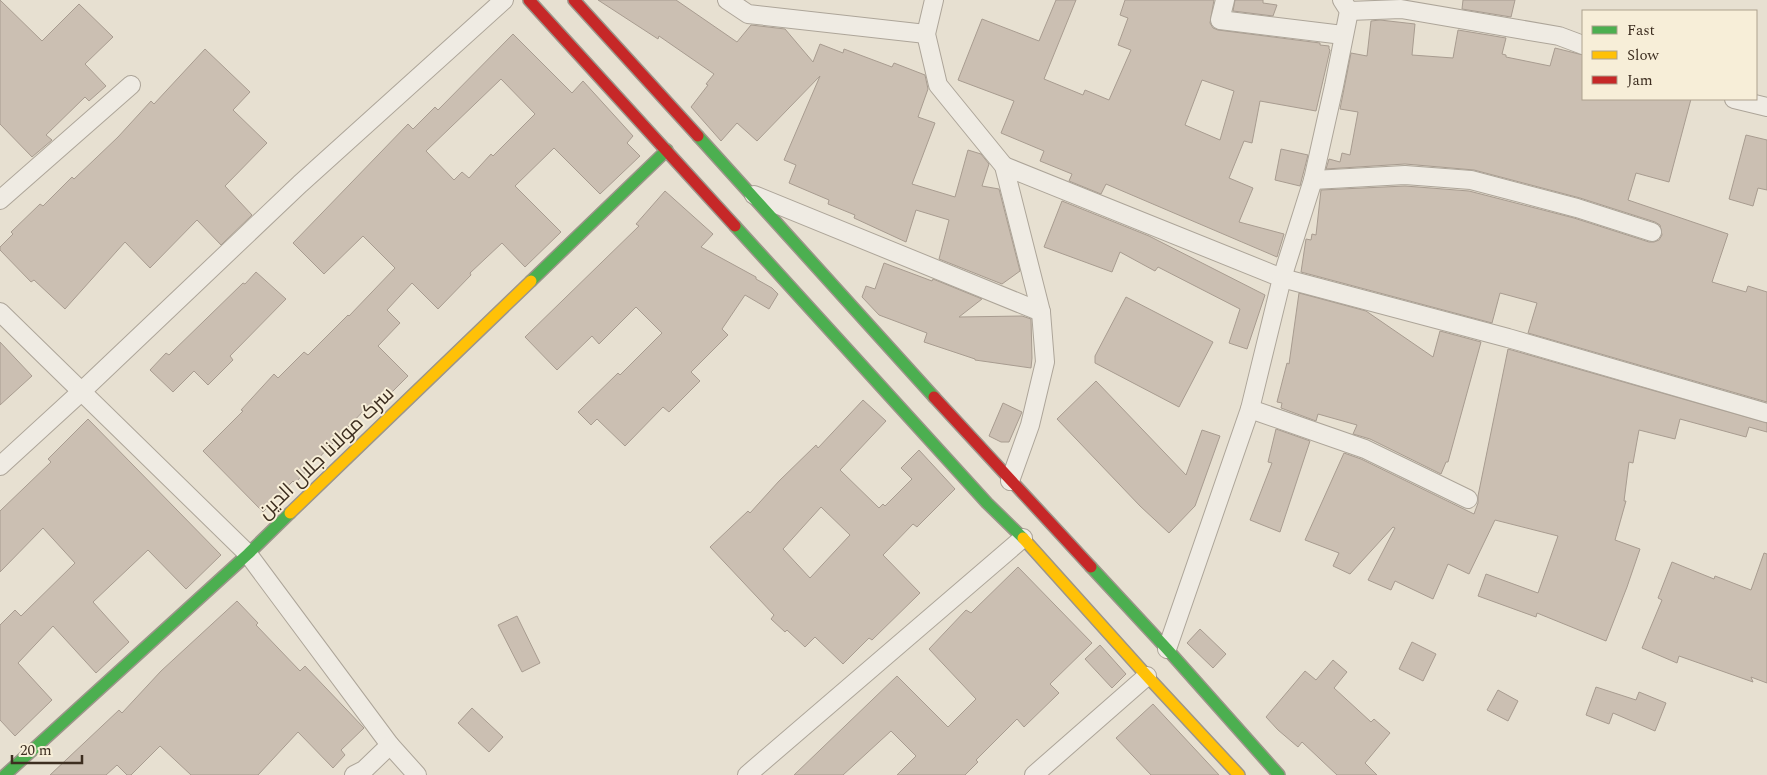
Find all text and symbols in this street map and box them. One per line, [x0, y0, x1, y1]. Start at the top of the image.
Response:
legend [1582, 10, 1757, 100]
text: Fast [1627, 19, 1655, 42]
text: Slow [1627, 44, 1659, 67]
text: Jam [1627, 69, 1653, 92]
street label: سرک مولانا جلال الدین [251, 380, 401, 526]
scale bar [12, 732, 82, 764]
text: 20 m [20, 739, 52, 762]

